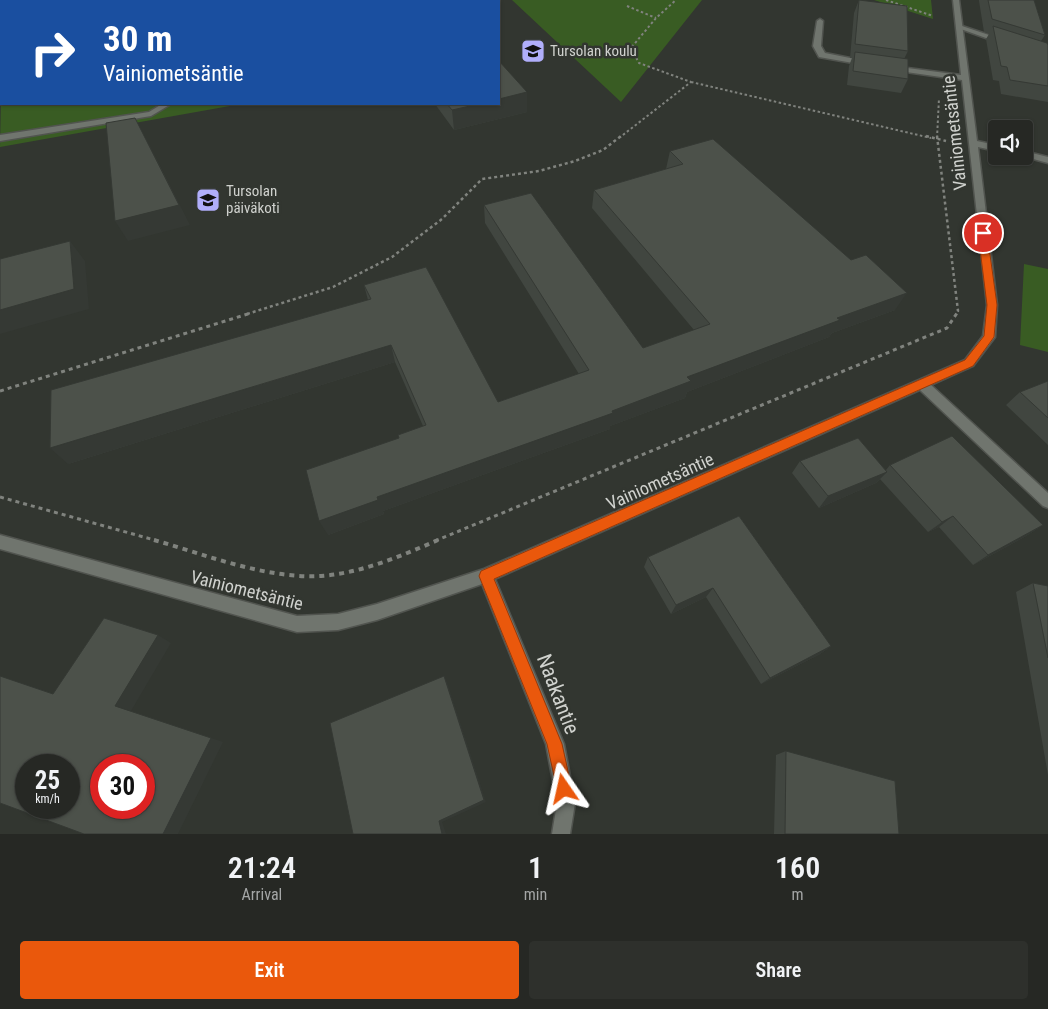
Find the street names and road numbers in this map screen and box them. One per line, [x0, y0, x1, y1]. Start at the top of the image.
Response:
street label: Vainiometsäntie [938, 75, 970, 191]
street label: Vainiometsäntie [603, 448, 717, 514]
street label: Vainiometsäntie [189, 566, 305, 614]
street label: Naakantie [532, 651, 584, 738]

